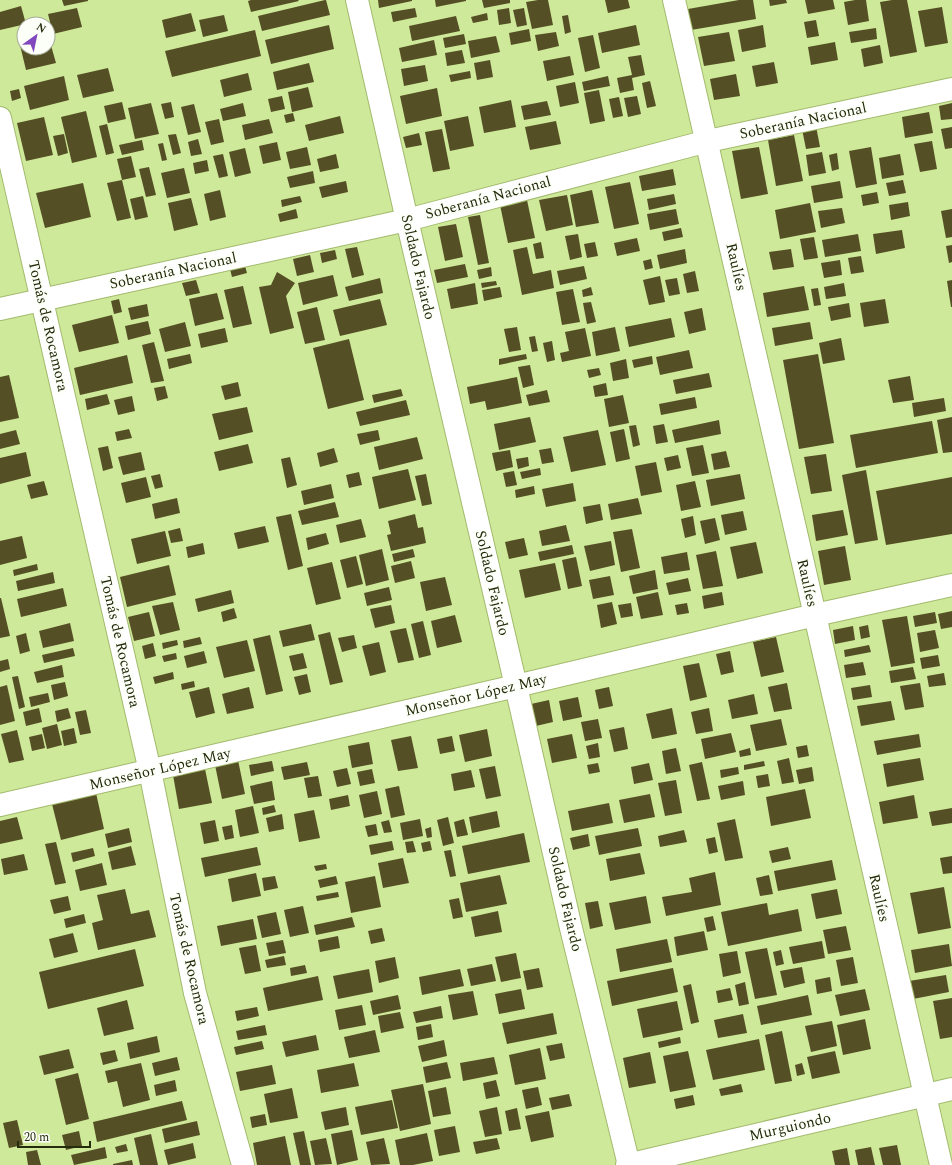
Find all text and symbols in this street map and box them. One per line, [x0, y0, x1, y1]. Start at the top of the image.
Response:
north arrow [16, 16, 56, 56]
text: N [33, 18, 50, 38]
street label: Soberanía Nacional [737, 96, 869, 146]
street label: Soberanía Nacional [423, 170, 553, 226]
street label: Soldado Fajardo [395, 212, 441, 322]
street label: Raulíes [719, 241, 753, 293]
street label: Soberanía Nacional [107, 246, 239, 296]
street label: Tomás de Rocamora [22, 258, 74, 395]
street label: Soldado Fajardo [469, 528, 515, 638]
street label: Raulíes [790, 557, 824, 609]
street label: Tomás de Rocamora [94, 574, 146, 711]
street label: Monseñor López May [403, 667, 550, 722]
street label: Monseñor López May [87, 741, 234, 796]
street label: Soldado Fajardo [542, 844, 588, 954]
street label: Raulíes [862, 872, 896, 924]
street label: Tomás de Rocamora [163, 891, 215, 1028]
street label: Murguiondo [747, 1106, 833, 1148]
scale bar [18, 1123, 90, 1149]
text: 20 m [24, 1128, 49, 1147]

